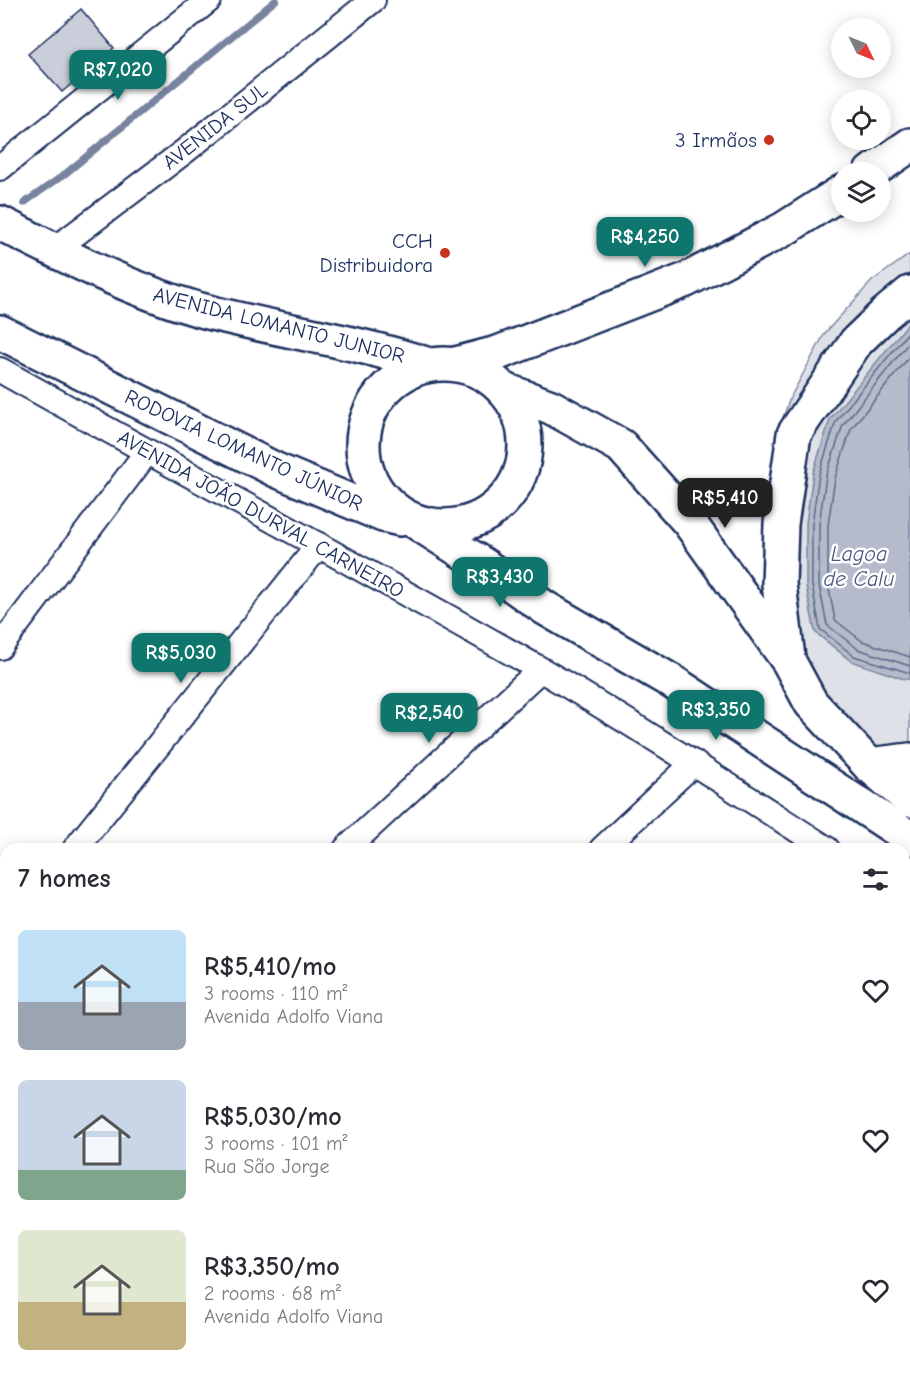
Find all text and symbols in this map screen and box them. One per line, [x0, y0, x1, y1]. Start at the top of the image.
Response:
north arrow [831, 18, 891, 78]
map controls [831, 18, 891, 222]
pin: R$7,020 [63, 50, 173, 101]
text: R$7,020 [83, 58, 153, 81]
street label: AVENIDA SUL [158, 77, 273, 174]
button: locate [831, 90, 891, 150]
place label: 3 Irmãos [675, 128, 757, 152]
marker: 3 Irmãos [762, 133, 776, 147]
button: layers [831, 162, 891, 222]
pin: R$4,250 [590, 217, 700, 268]
text: R$4,250 [611, 225, 679, 248]
place label: CCH Distribuidora [319, 229, 433, 277]
marker: CCH Distribuidora [438, 246, 452, 260]
street label: AVENIDA LOMANTO JUNIOR [151, 282, 407, 368]
street label: RODOVIA LOMANTO JÚNIOR [121, 384, 367, 516]
street label: AVENIDA JOÃO DURVAL CARNEIRO [114, 425, 408, 603]
pin: R$5,410 [670, 478, 780, 529]
text: R$5,410 [692, 486, 758, 509]
water label: Lagoa de Calu [823, 541, 895, 592]
pin: R$3,430 [445, 557, 555, 608]
text: R$3,430 [466, 565, 534, 588]
pin: R$5,030 [126, 633, 236, 684]
text: R$5,030 [146, 641, 216, 664]
pin: R$3,350 [661, 690, 771, 741]
pin: R$2,540 [374, 693, 484, 744]
text: R$3,350 [681, 698, 751, 721]
text: R$2,540 [395, 701, 463, 724]
icon: filters [859, 863, 892, 896]
text: 7 homes [18, 864, 111, 894]
text: R$5,410/mo [204, 952, 336, 982]
icon: home [66, 954, 138, 1026]
icon: heart [859, 974, 892, 1007]
text: 3 rooms · 110 m² [204, 982, 348, 1005]
text: Avenida Adolfo Viana [204, 1005, 383, 1028]
text: R$5,030/mo [204, 1102, 342, 1132]
icon: home [66, 1104, 138, 1176]
icon: heart [859, 1124, 892, 1157]
text: 3 rooms · 101 m² [204, 1132, 348, 1155]
text: Rua São Jorge [204, 1155, 329, 1178]
text: R$3,350/mo [204, 1252, 340, 1282]
icon: home [66, 1254, 138, 1326]
icon: heart [859, 1274, 892, 1307]
text: 2 rooms · 68 m² [204, 1282, 341, 1305]
text: Avenida Adolfo Viana [204, 1305, 383, 1328]

